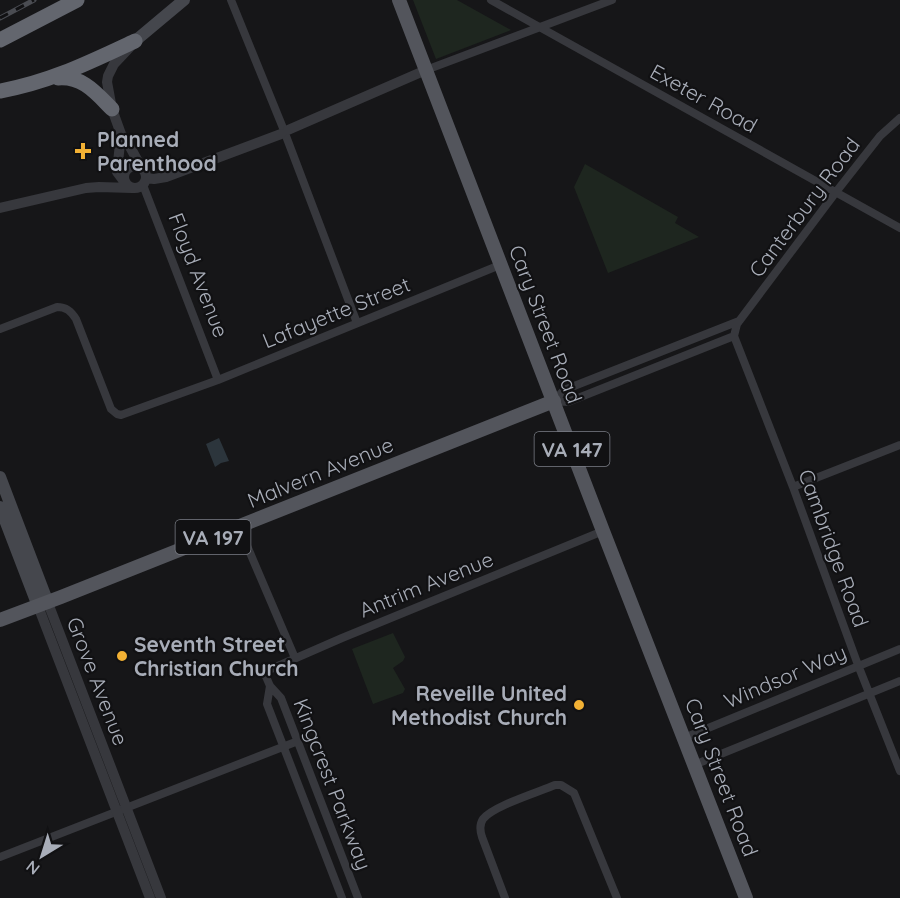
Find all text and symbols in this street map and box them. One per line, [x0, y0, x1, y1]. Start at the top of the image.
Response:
street label: Exeter Road [646, 58, 762, 138]
place label: Planned Parenthood [97, 126, 217, 176]
street label: Canterbury Road [743, 132, 865, 282]
marker: Planned Parenthood [74, 142, 92, 160]
street label: Floyd Avenue [163, 209, 235, 341]
street label: Cary Street Road [504, 241, 588, 407]
street label: Lafayette Street [258, 271, 414, 353]
street label: Malvern Avenue [243, 431, 397, 513]
road number: VA 147 [534, 432, 610, 466]
street label: Cambridge Road [793, 466, 875, 630]
road number: VA 197 [176, 520, 250, 554]
street label: Antrim Avenue [355, 545, 497, 623]
street label: Grove Avenue [62, 613, 134, 749]
place label: Seventh Street Christian Church [134, 631, 298, 681]
street label: Windsor Way [720, 638, 850, 714]
marker: Seventh Street Christian Church [115, 649, 129, 663]
place label: Reveille United Methodist Church [391, 680, 567, 730]
street label: Cary Street Road [680, 694, 764, 860]
street label: Kingcrest Parkway [288, 695, 378, 873]
marker: Reveille United Methodist Church [572, 698, 586, 712]
north arrow [12, 826, 72, 886]
text: N [22, 856, 44, 879]

